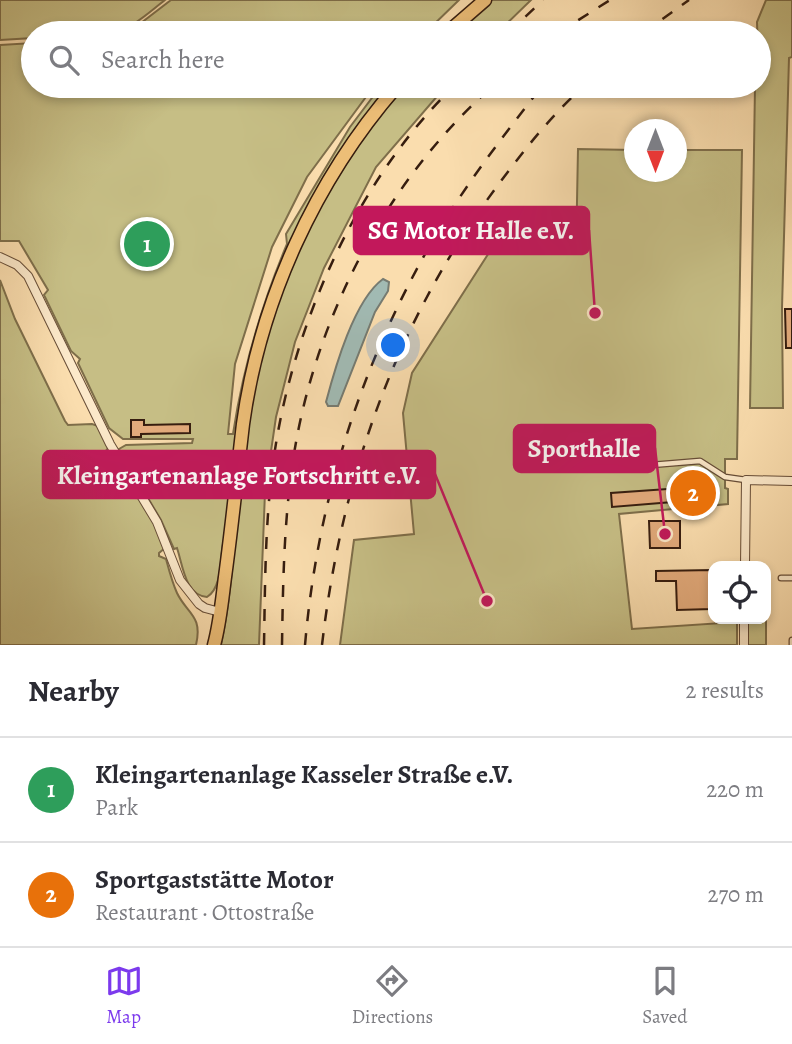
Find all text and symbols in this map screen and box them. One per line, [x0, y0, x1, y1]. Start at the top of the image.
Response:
search box [21, 21, 771, 98]
icon: search [45, 41, 83, 79]
text: Search here [101, 42, 225, 77]
north arrow [624, 119, 687, 182]
callout: SG Motor Halle e.V. [354, 207, 589, 254]
text: SG Motor Halle e.V. [368, 213, 574, 248]
pin: 1 [124, 218, 170, 270]
your location [376, 328, 410, 362]
callout: Sporthalle [514, 425, 655, 472]
text: Sporthalle [527, 431, 641, 466]
callout: Kleingartenanlage Fortschritt e.V. [43, 451, 435, 498]
text: Kleingartenanlage Fortschritt e.V. [57, 458, 421, 493]
pin: 2 [670, 467, 716, 519]
map controls [708, 561, 771, 624]
button: locate [708, 561, 771, 624]
text: Nearby [28, 671, 119, 711]
text: 2 results [686, 675, 764, 706]
text: Kleingartenanlage Kasseler Straße e.V. [95, 757, 513, 792]
text: 1 [47, 774, 55, 805]
text: 220 m [706, 774, 764, 805]
text: Park [95, 792, 138, 823]
text: Sportgaststätte Motor [95, 862, 334, 897]
text: 2 [45, 879, 57, 910]
text: 270 m [707, 879, 764, 910]
text: Restaurant · Ottostraße [95, 897, 314, 928]
tab: Map [105, 962, 143, 1030]
tab: Directions [352, 962, 433, 1030]
tab: Saved [642, 962, 687, 1030]

